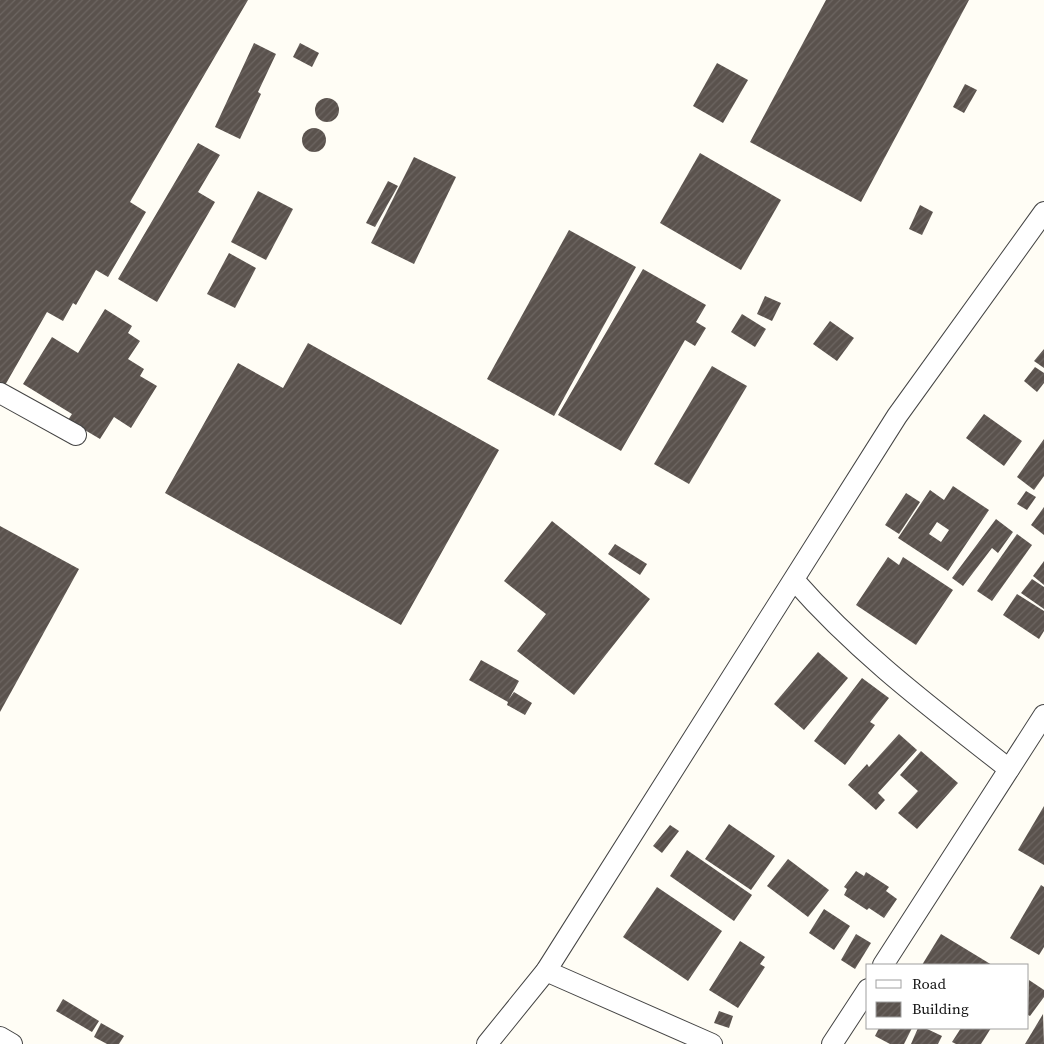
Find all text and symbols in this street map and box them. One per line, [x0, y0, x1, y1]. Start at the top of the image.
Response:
legend [866, 964, 1029, 1029]
text: Road [912, 973, 946, 994]
text: Building [912, 998, 969, 1019]

